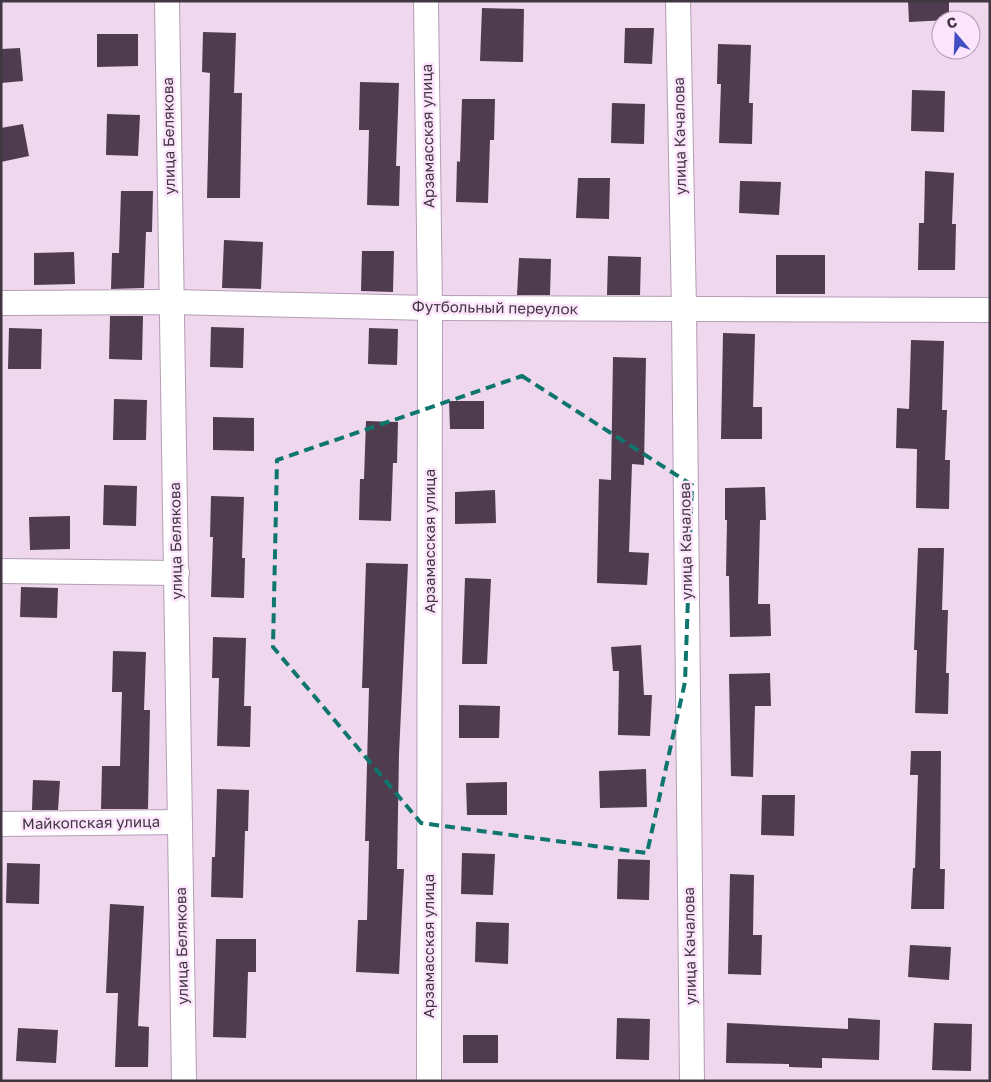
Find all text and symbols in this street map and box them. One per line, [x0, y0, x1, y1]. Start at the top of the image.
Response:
north arrow [931, 10, 981, 60]
text: С [944, 13, 959, 32]
street label: Арзамасская улица [417, 64, 437, 208]
street label: улица Белякова [158, 77, 178, 195]
street label: улица Качалова [669, 77, 689, 195]
street label: Футбольный переулок [412, 297, 579, 317]
street label: Арзамасская улица [420, 469, 438, 613]
street label: улица Белякова [165, 482, 185, 600]
street label: улица Качалова [675, 482, 695, 600]
street label: Майкопская улица [22, 812, 160, 832]
street label: Арзамасская улица [419, 874, 437, 1018]
street label: улица Белякова [171, 887, 191, 1005]
street label: улица Качалова [679, 887, 699, 1005]

